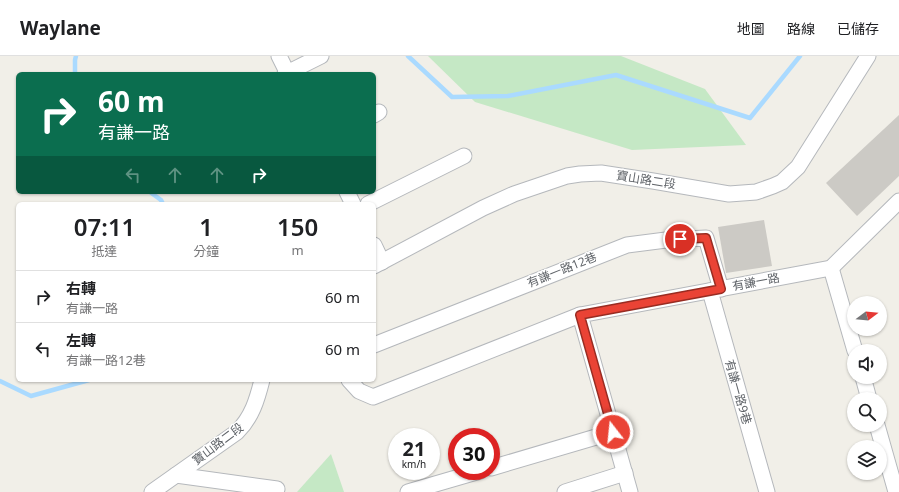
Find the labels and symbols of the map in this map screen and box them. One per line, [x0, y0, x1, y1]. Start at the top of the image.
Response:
street label: 寶山路二段 [615, 166, 677, 193]
pin [663, 222, 697, 256]
street label: 有謙一路12巷 [524, 248, 599, 291]
street label: 有謙一路 [731, 269, 781, 294]
north arrow [847, 296, 887, 336]
street label: 有謙一路9巷 [721, 357, 756, 426]
position arrow [592, 411, 634, 453]
street label: 寶山路二段 [189, 419, 247, 468]
speed limit sign: 30 [448, 428, 500, 480]

